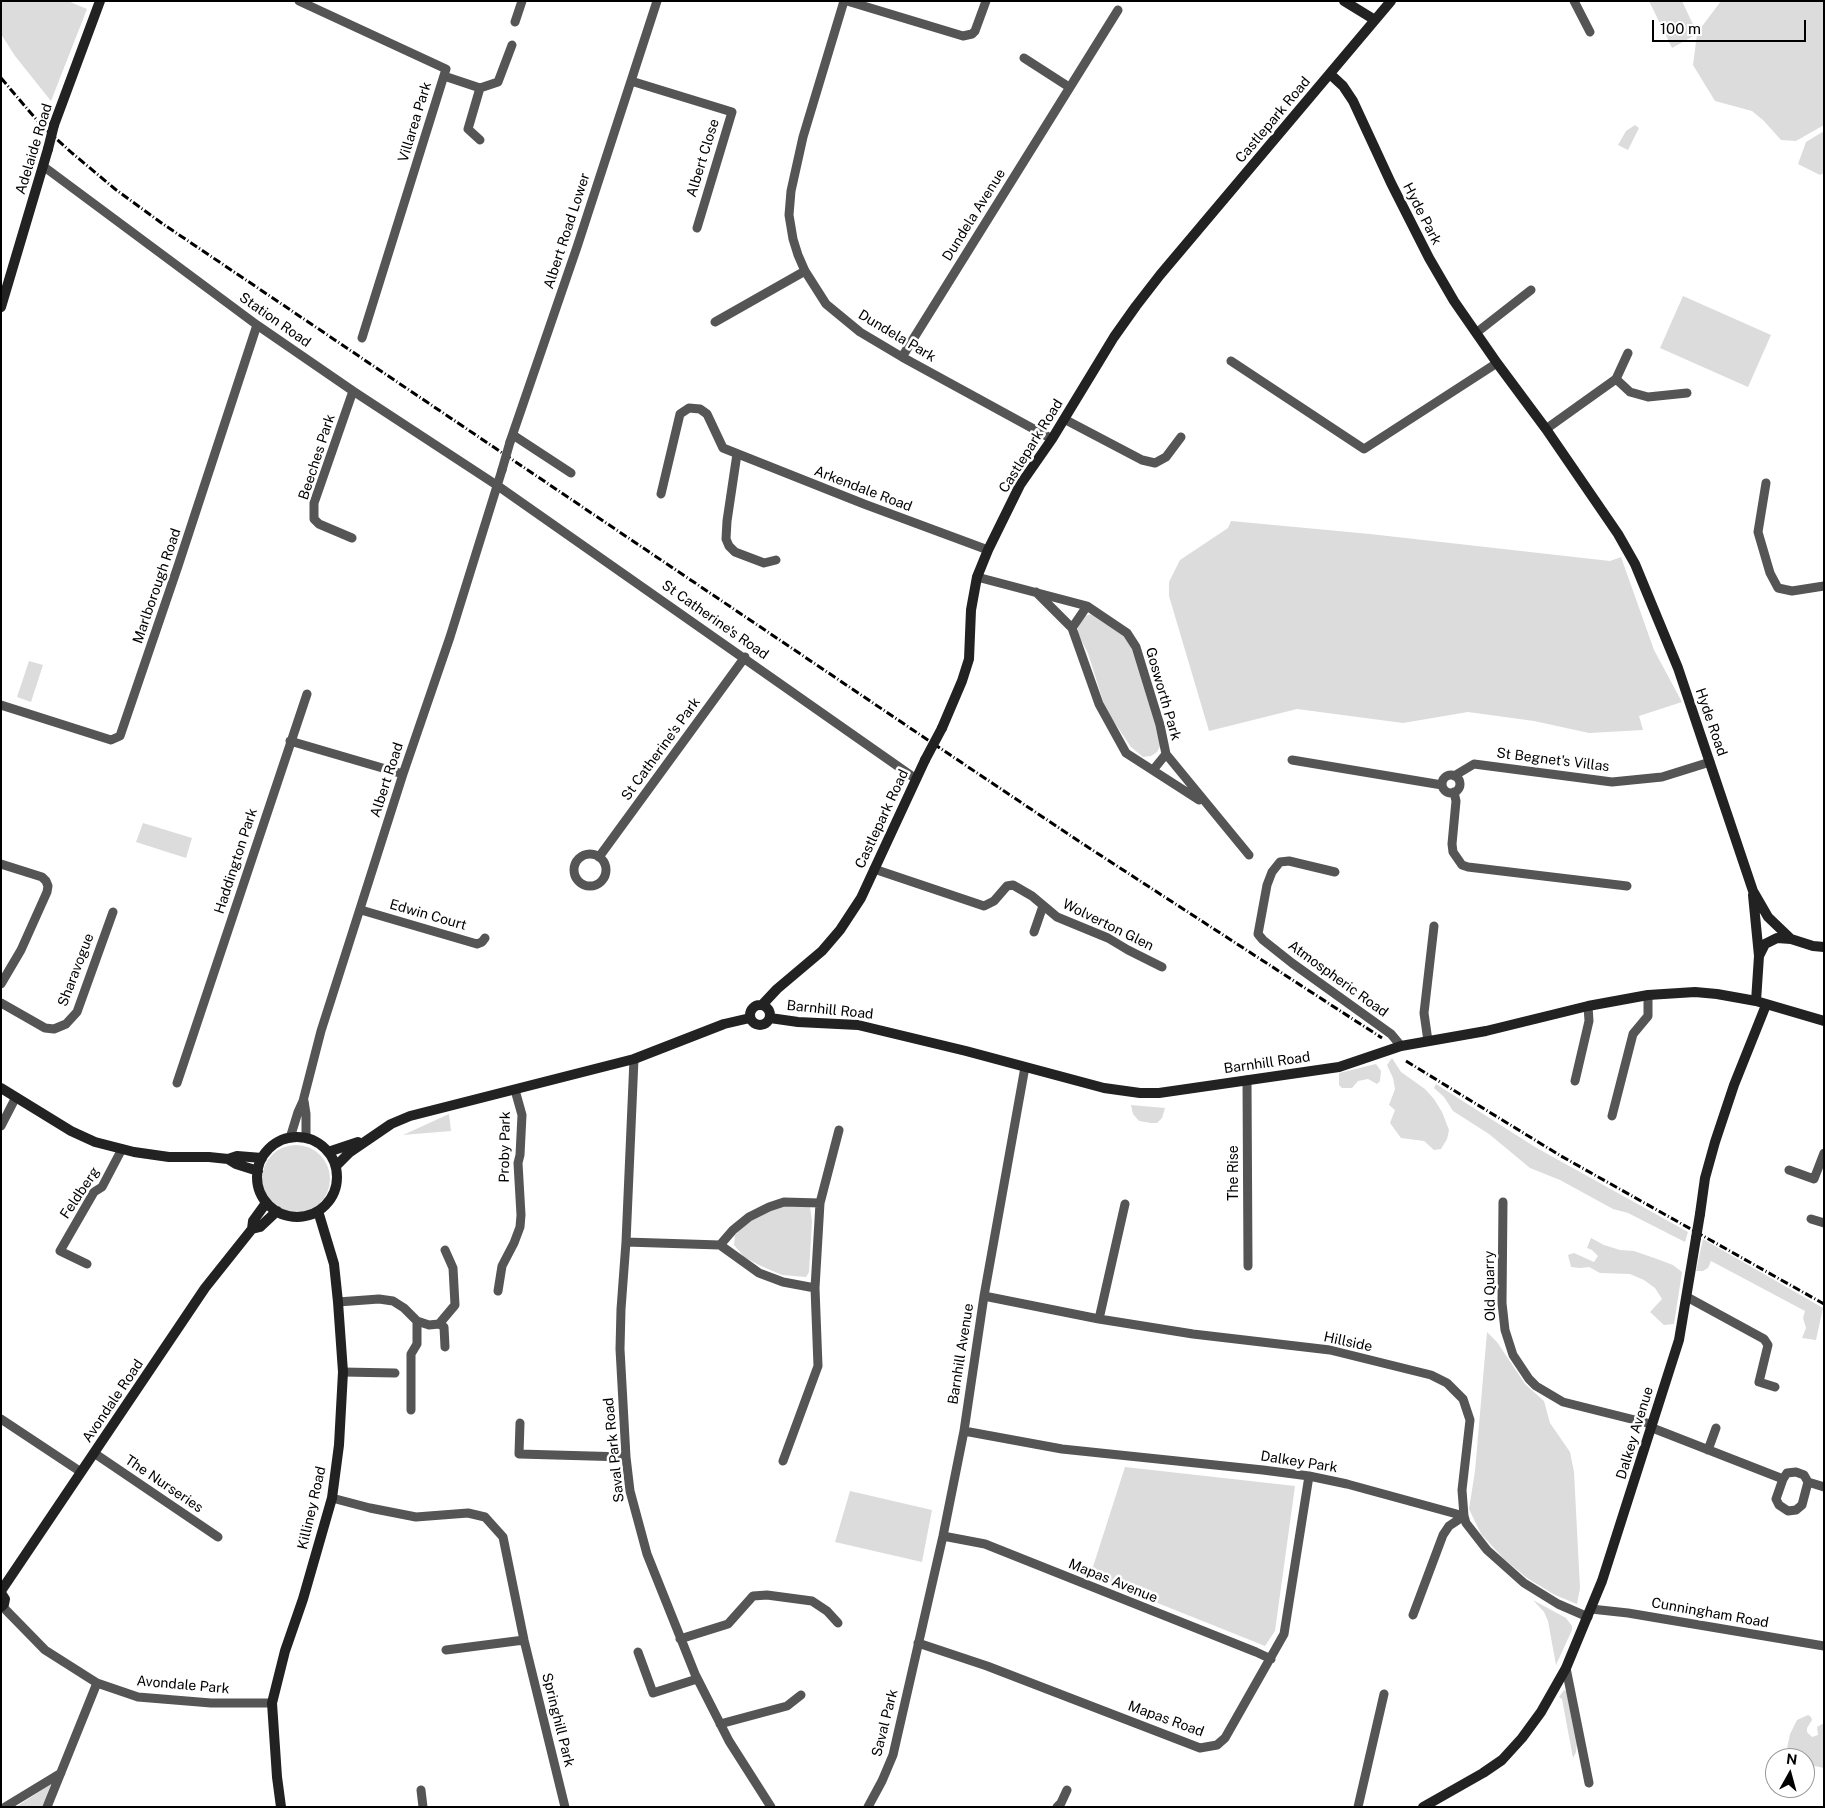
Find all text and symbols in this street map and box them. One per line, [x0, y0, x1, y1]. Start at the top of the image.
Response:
scale bar [1655, 10, 1809, 42]
text: 100 m [1660, 20, 1701, 37]
street label: Castlepark Road [1232, 74, 1314, 166]
street label: Villarea Park [395, 80, 435, 164]
street label: Adelaide Road [12, 101, 56, 197]
street label: Albert Close [683, 117, 723, 199]
street label: Dundela Avenue [939, 166, 1009, 264]
street label: Albert Road Lower [540, 171, 594, 291]
street label: Hyde Park [1399, 180, 1445, 248]
street label: Station Road [236, 289, 314, 351]
street label: Dundela Park [855, 306, 939, 366]
street label: Castlepark Road [995, 396, 1067, 496]
street label: Beeches Park [295, 412, 339, 502]
street label: Arkendale Road [812, 463, 914, 515]
street label: Marlborough Road [129, 526, 185, 646]
street label: St Catherine's Road [658, 577, 772, 663]
street label: Gosworth Park [1142, 646, 1184, 742]
street label: Hyde Road [1692, 686, 1730, 758]
street label: St Catherine's Park [618, 694, 704, 804]
street label: Albert Road [367, 740, 407, 820]
street label: St Begnet's Villas [1496, 745, 1610, 775]
street label: Castlepark Road [852, 767, 912, 871]
street label: Haddington Park [211, 806, 261, 916]
street label: Edwin Court [388, 896, 468, 934]
street label: Wolverton Glen [1060, 896, 1156, 954]
street label: Sharavogue [54, 931, 98, 1009]
street label: Atmospheric Road [1285, 937, 1391, 1021]
street label: Barnhill Road [786, 997, 874, 1023]
street label: Barnhill Road [1223, 1049, 1311, 1077]
street label: Proby Park [496, 1111, 514, 1183]
street label: The Rise [1226, 1145, 1242, 1201]
street label: Feldberg [57, 1164, 103, 1222]
street label: Old Quarry [1481, 1250, 1499, 1322]
street label: Barnhill Avenue [945, 1302, 977, 1406]
street label: Hillside [1322, 1329, 1374, 1355]
street label: Avondale Road [79, 1356, 147, 1446]
street label: Dalkey Avenue [1613, 1385, 1657, 1481]
street label: Saval Park Road [600, 1397, 628, 1503]
street label: Dalkey Park [1259, 1448, 1339, 1476]
street label: The Nurseries [122, 1452, 206, 1516]
street label: Killiney Road [294, 1465, 330, 1551]
street label: Mapas Avenue [1066, 1555, 1160, 1607]
street label: Cunningham Road [1650, 1594, 1770, 1632]
street label: Springhill Park [538, 1671, 578, 1769]
street label: Avondale Park [136, 1673, 230, 1697]
street label: Saval Park [869, 1688, 901, 1758]
street label: Mapas Road [1126, 1697, 1206, 1741]
north arrow [1765, 1748, 1815, 1798]
text: N [1785, 1750, 1798, 1768]

